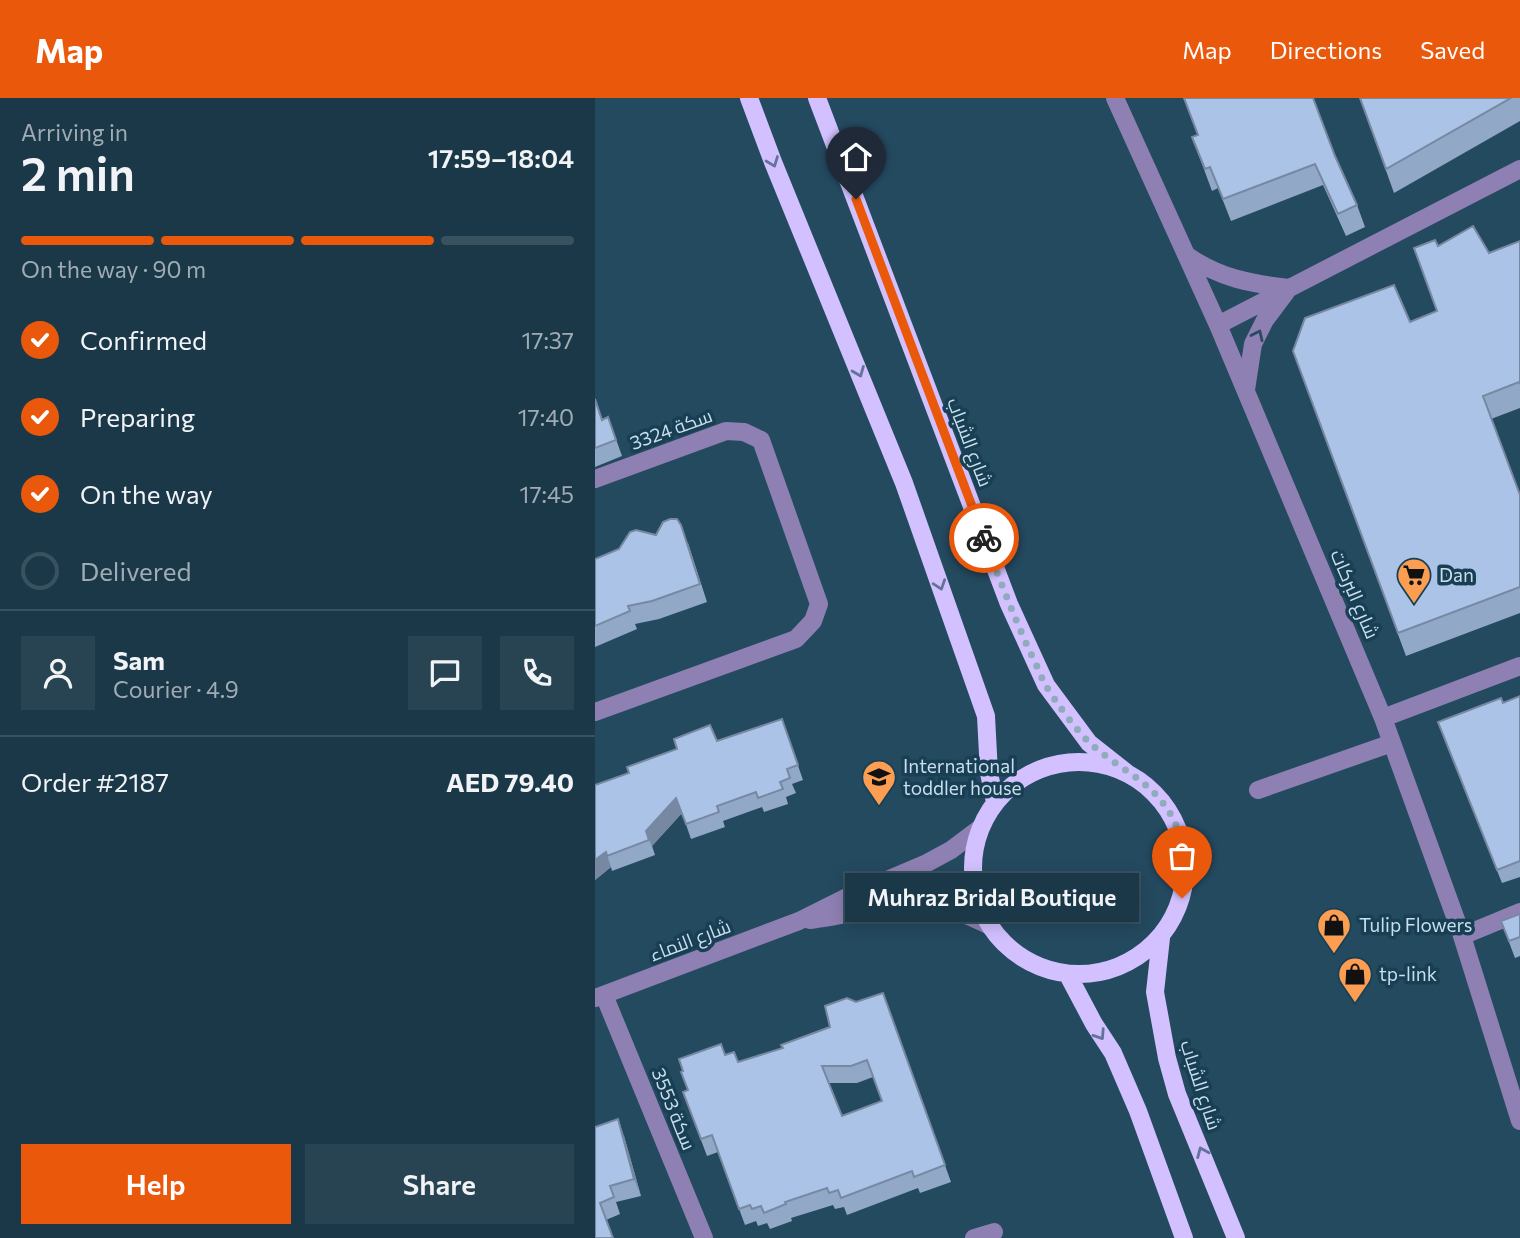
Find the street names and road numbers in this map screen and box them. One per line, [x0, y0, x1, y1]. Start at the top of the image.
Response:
street label: شارع الشباب [940, 394, 998, 491]
street label: سكة 3324 [626, 403, 715, 454]
street label: شارع البركات [1324, 546, 1385, 643]
street label: شارع النماء [646, 914, 735, 968]
street label: شارع الشباب [1173, 1037, 1227, 1134]
street label: سكة 3553 [648, 1064, 701, 1153]

